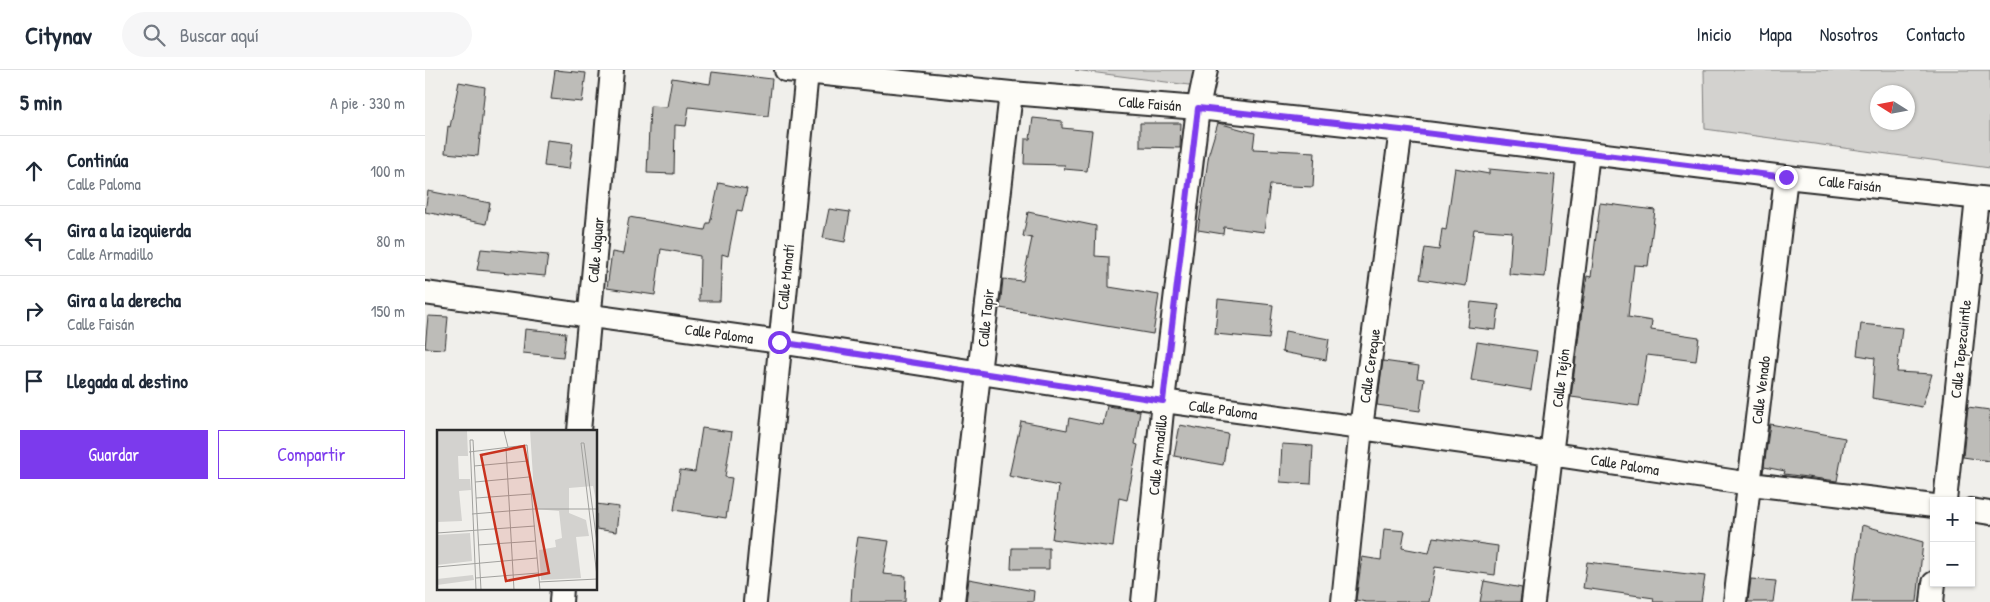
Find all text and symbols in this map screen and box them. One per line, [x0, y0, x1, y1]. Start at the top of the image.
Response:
search box [122, 12, 472, 57]
text: Citynav [25, 19, 92, 51]
icon: search [140, 21, 168, 49]
text: Buscar aquí [180, 22, 259, 48]
text: Inicio [1697, 22, 1731, 47]
text: Mapa [1759, 22, 1792, 47]
text: Nosotros [1820, 22, 1878, 47]
text: Contacto [1906, 22, 1965, 47]
north arrow [1870, 85, 1915, 130]
text: 5 min [20, 88, 62, 117]
street label: Calle Faisán [1118, 91, 1183, 116]
text: A pie · 330 m [330, 92, 405, 114]
text: Continúa [67, 147, 128, 173]
icon: ahead [20, 157, 48, 185]
text: 100 m [370, 160, 405, 182]
route end [1775, 166, 1798, 189]
street label: Calle Faisán [1817, 170, 1883, 197]
text: Calle Paloma [67, 173, 141, 195]
street label: Calle Jaguar [582, 216, 609, 284]
text: Gira a la izquierda [67, 217, 191, 243]
icon: left [20, 227, 48, 255]
text: 80 m [376, 230, 405, 252]
text: Calle Armadillo [67, 243, 153, 265]
street label: Calle Manatí [772, 243, 799, 311]
text: Gira a la derecha [67, 287, 181, 313]
street label: Calle Tapir [972, 288, 999, 348]
icon: right [20, 297, 48, 325]
street label: Calle Tepezcuintle [1945, 299, 1976, 399]
text: 150 m [371, 300, 405, 322]
text: Calle Faisán [67, 313, 135, 335]
street label: Calle Paloma [683, 318, 755, 349]
street label: Calle Cereque [1354, 327, 1385, 404]
route start [768, 331, 791, 354]
street label: Calle Tejón [1546, 347, 1575, 409]
street label: Calle Venado [1746, 354, 1775, 425]
icon: arrive [20, 367, 48, 395]
text: Llegada al destino [67, 368, 188, 394]
street label: Calle Paloma [1187, 394, 1259, 425]
street label: Calle Armadillo [1143, 414, 1172, 496]
button: Guardar [20, 430, 208, 479]
button: Compartir [218, 430, 405, 479]
inset map [437, 430, 597, 590]
street label: Calle Paloma [1589, 449, 1661, 480]
map controls [1930, 497, 1975, 587]
button: + [1930, 497, 1975, 542]
button: − [1930, 542, 1975, 587]

